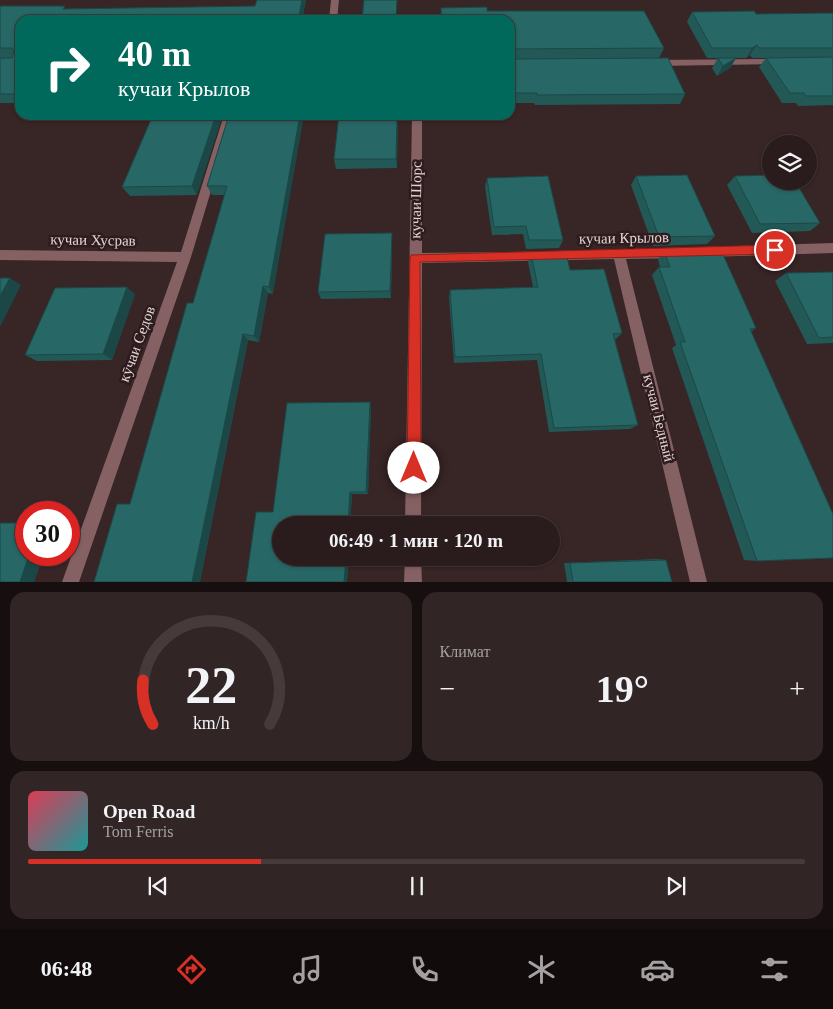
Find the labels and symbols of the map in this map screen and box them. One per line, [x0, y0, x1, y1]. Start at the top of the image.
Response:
street label: кучаи Шорс [407, 161, 425, 239]
street label: кучаи Крылов [579, 229, 669, 247]
pin [754, 229, 796, 271]
street label: кучаи Хусрав [50, 231, 136, 249]
street label: кӯчаи Седов [116, 304, 158, 384]
street label: кучаи Бедный [640, 373, 678, 463]
position arrow [387, 441, 439, 493]
speed limit sign: 30 [15, 501, 80, 566]

